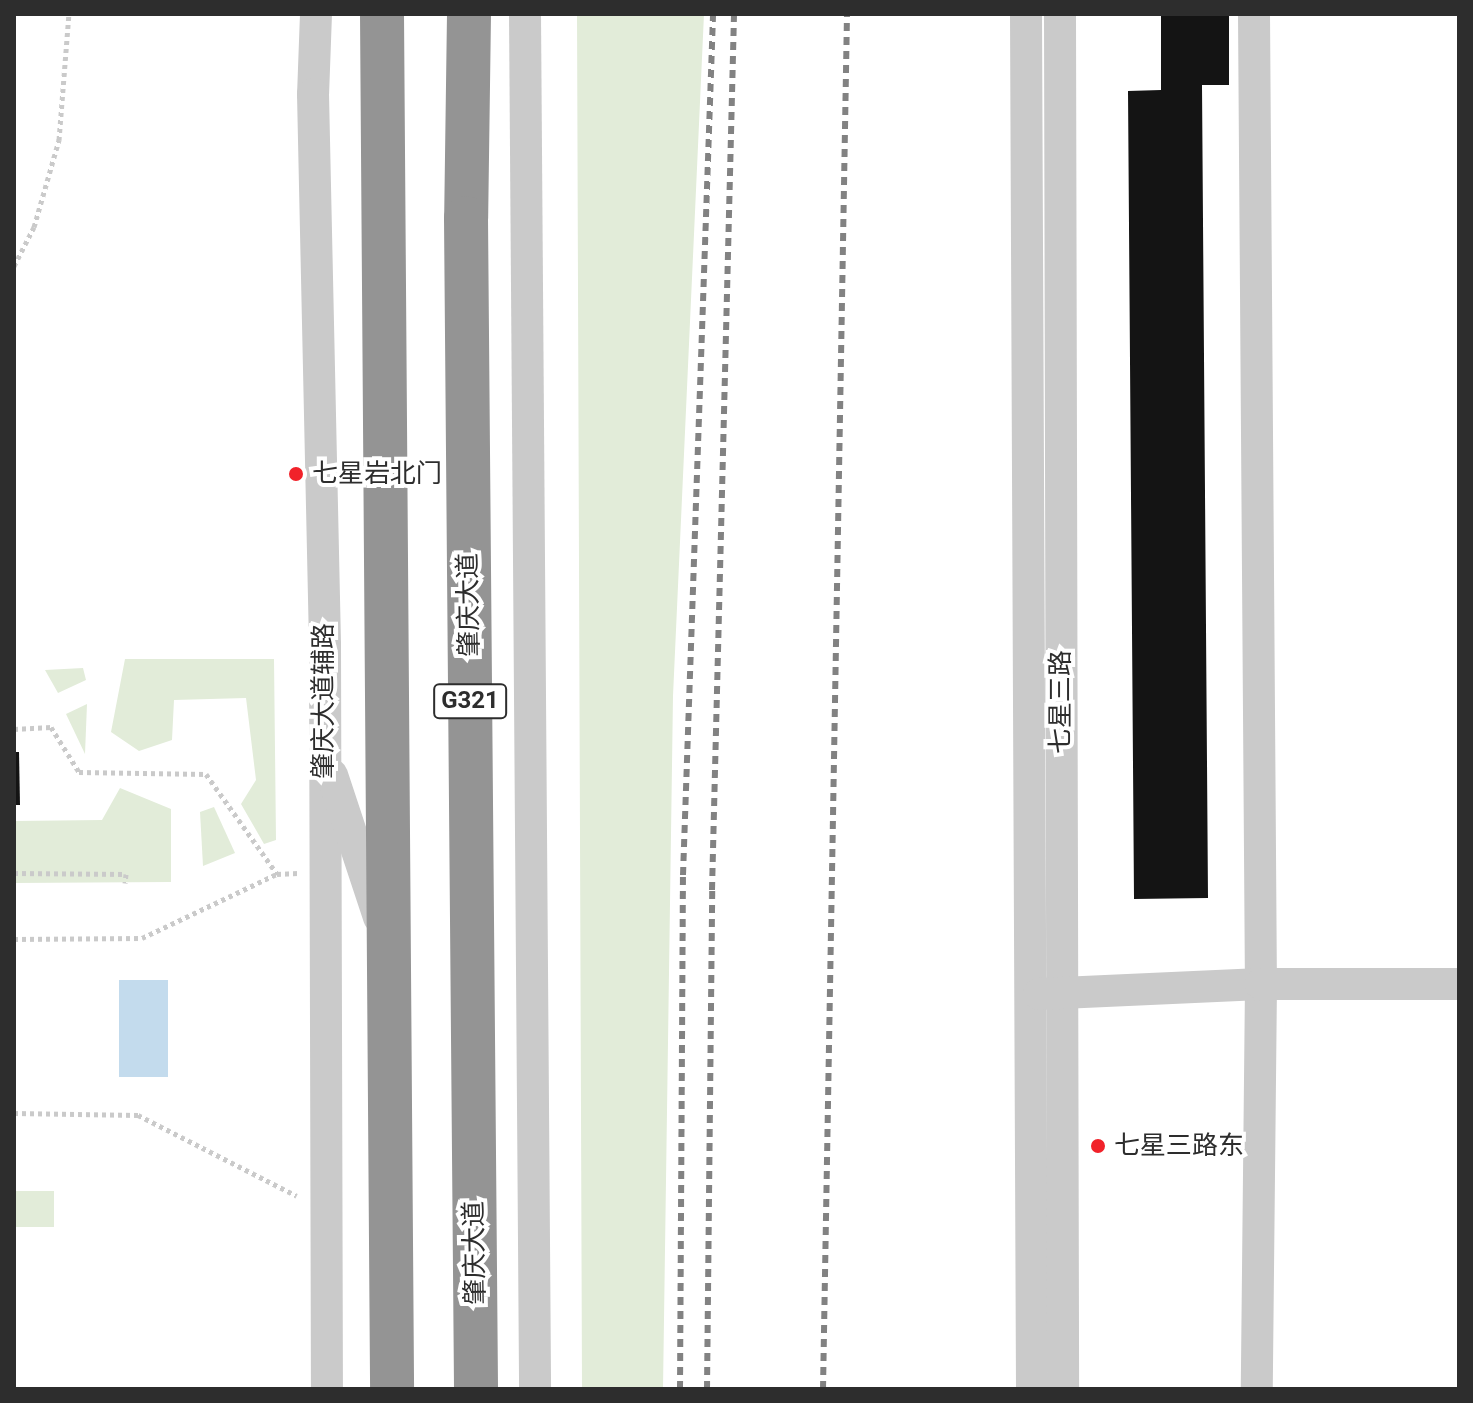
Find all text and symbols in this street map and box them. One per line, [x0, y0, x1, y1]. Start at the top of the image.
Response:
place label: 七星岩北门 [312, 458, 442, 490]
marker: 七星岩北门 [287, 465, 305, 483]
street label: 肇庆大道 [452, 553, 486, 657]
street label: 肇庆大道辅路 [308, 623, 340, 779]
street label: 七星三路 [1045, 650, 1077, 754]
road number: G321 [432, 681, 508, 721]
place label: 七星三路东 [1114, 1130, 1244, 1162]
marker: 七星三路东 [1089, 1137, 1107, 1155]
street label: 肇庆大道 [458, 1201, 492, 1305]

